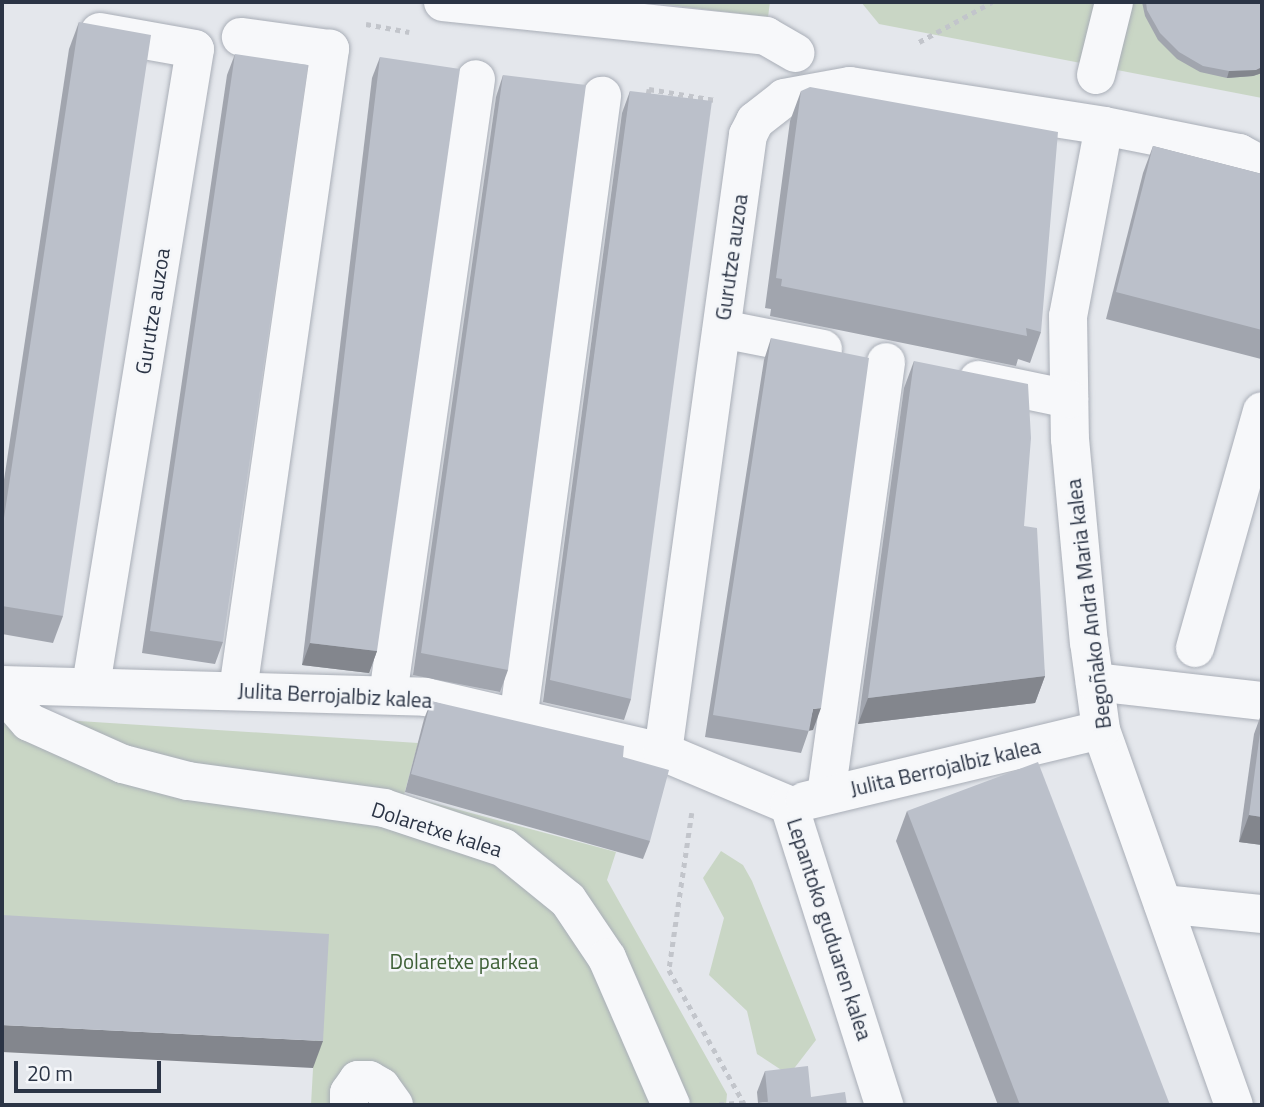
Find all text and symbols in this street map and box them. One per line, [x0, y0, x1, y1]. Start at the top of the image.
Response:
street label: Gurutze auzoa [710, 192, 752, 322]
street label: Gurutze auzoa [130, 246, 174, 376]
street label: Begoñako Andra Maria kalea [1060, 478, 1116, 730]
street label: Julita Berrojalbiz kalea [237, 677, 433, 713]
street label: Julita Berrojalbiz kalea [847, 733, 1043, 801]
street label: Dolaretxe kalea [368, 796, 506, 862]
street label: Lepantoko guduaren kalea [782, 815, 878, 1043]
park label: Dolaretxe parkea [389, 948, 539, 974]
scale bar [18, 1048, 164, 1092]
text: 20 m [27, 1057, 73, 1089]

